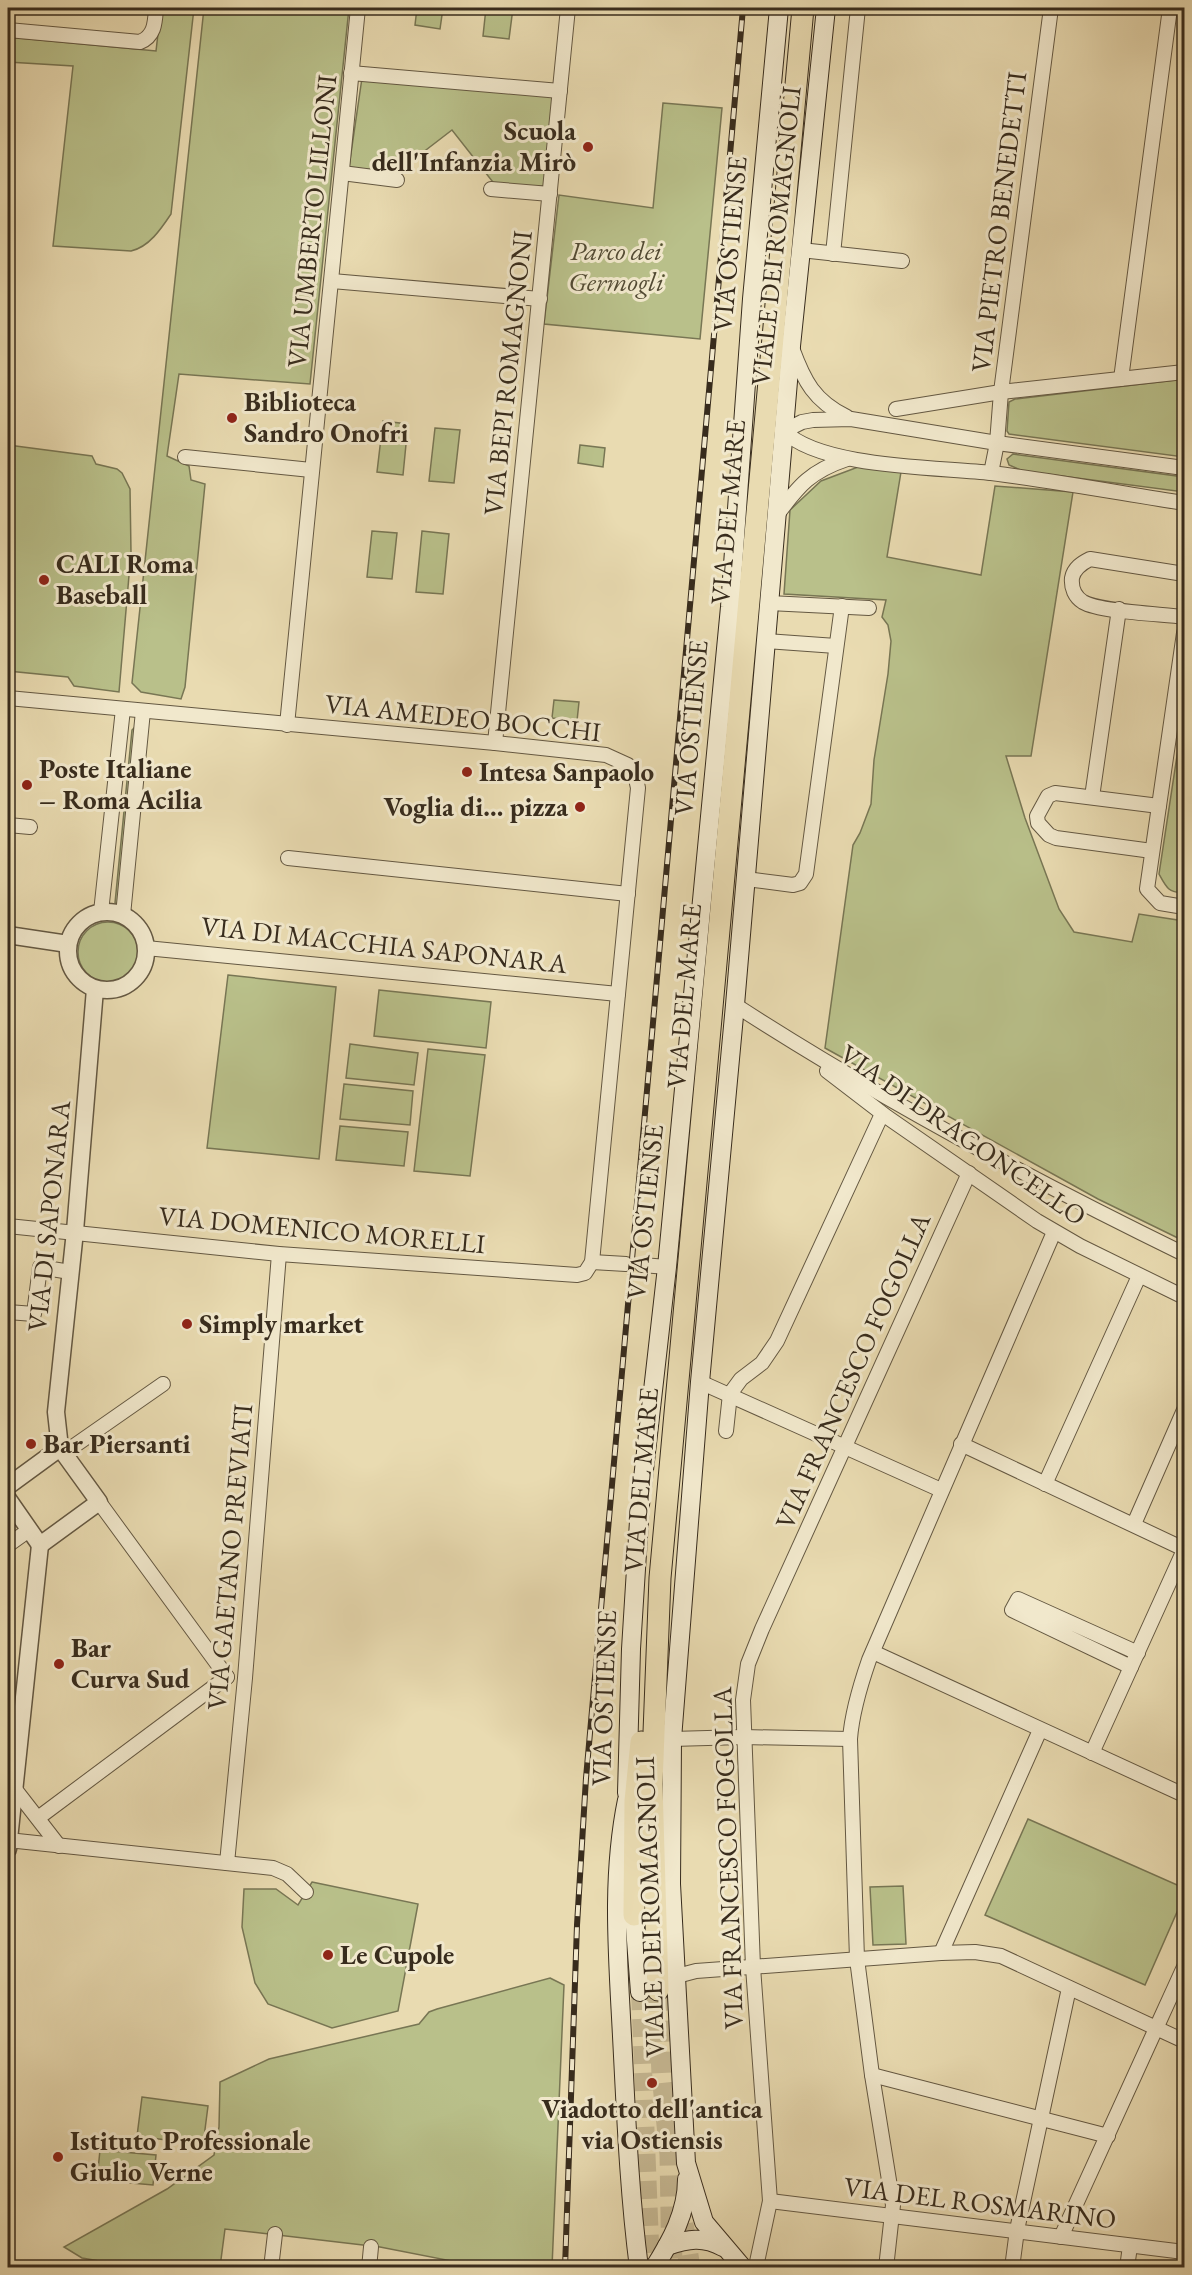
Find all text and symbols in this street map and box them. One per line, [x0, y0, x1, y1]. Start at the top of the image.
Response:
street label: VIA PIETRO BENEDETTI [963, 70, 1034, 374]
street label: VIA UMBERTO LILLONI [279, 73, 344, 369]
street label: VIALE DEI ROMAGNOLI [742, 84, 809, 388]
place label: Scuola dell'Infanzia Mirò [372, 113, 576, 179]
marker: Scuola dell'Infanzia Mirò [581, 140, 595, 154]
street label: VIA OSTIENSE [704, 155, 755, 333]
street label: VIA BEPI ROMAGNONI [475, 229, 540, 517]
park label: Parco dei Germogli [568, 233, 665, 299]
place label: Biblioteca Sandro Onofri [244, 384, 408, 450]
marker: Biblioteca Sandro Onofri [225, 411, 239, 425]
street label: VIA DEL MARE [702, 418, 753, 606]
place label: CALI Roma Baseball [56, 546, 194, 612]
marker: CALI Roma Baseball [37, 573, 51, 587]
street label: VIA OSTIENSE [665, 639, 716, 817]
street label: VIA AMEDEO BOCCHI [323, 686, 603, 749]
place label: Poste Italiane – Roma Acilia [39, 751, 202, 817]
place label: Intesa Sanpaolo [479, 754, 654, 789]
marker: Intesa Sanpaolo [460, 765, 474, 779]
marker: Poste Italiane – Roma Acilia [20, 778, 34, 792]
place label: Voglia di… pizza [383, 789, 568, 824]
marker: Voglia di… pizza [573, 800, 587, 814]
street label: VIA DEL MARE [658, 902, 709, 1090]
street label: VIA DI MACCHIA SAPONARA [199, 908, 569, 981]
street label: VIA DI DRAGONCELLO [833, 1036, 1093, 1233]
street label: VIA DI SAPONARA [19, 1098, 78, 1333]
street label: VIA OSTIENSE [618, 1122, 671, 1301]
street label: VIA DOMENICO MORELLI [157, 1198, 487, 1261]
street label: VIA FRANCESCO FOGOLLA [767, 1207, 938, 1534]
place label: Simply market [199, 1306, 364, 1341]
marker: Simply market [180, 1317, 194, 1331]
street label: VIA DEL MARE [615, 1386, 666, 1574]
street label: VIA GAETANO PREVIATI [199, 1403, 260, 1711]
place label: Bar Piersanti [43, 1426, 191, 1461]
marker: Bar Piersanti [24, 1437, 38, 1451]
street label: VIA OSTIENSE [583, 1609, 624, 1787]
place label: Bar Curva Sud [71, 1630, 190, 1696]
marker: Bar Curva Sud [52, 1657, 66, 1671]
street label: VIA FRANCESCO FOGOLLA [704, 1686, 751, 2030]
street label: VIALE DEI ROMAGNOLI [627, 1756, 672, 2058]
place label: Le Cupole [340, 1937, 454, 1972]
marker: Le Cupole [321, 1948, 335, 1962]
marker: Viadotto dell'antica via Ostiensis [645, 2076, 659, 2090]
place label: Viadotto dell'antica via Ostiensis [542, 2091, 763, 2157]
place label: Istituto Professionale Giulio Verne [70, 2123, 310, 2189]
marker: Istituto Professionale Giulio Verne [51, 2150, 65, 2164]
street label: VIA DEL ROSMARINO [842, 2168, 1118, 2237]

